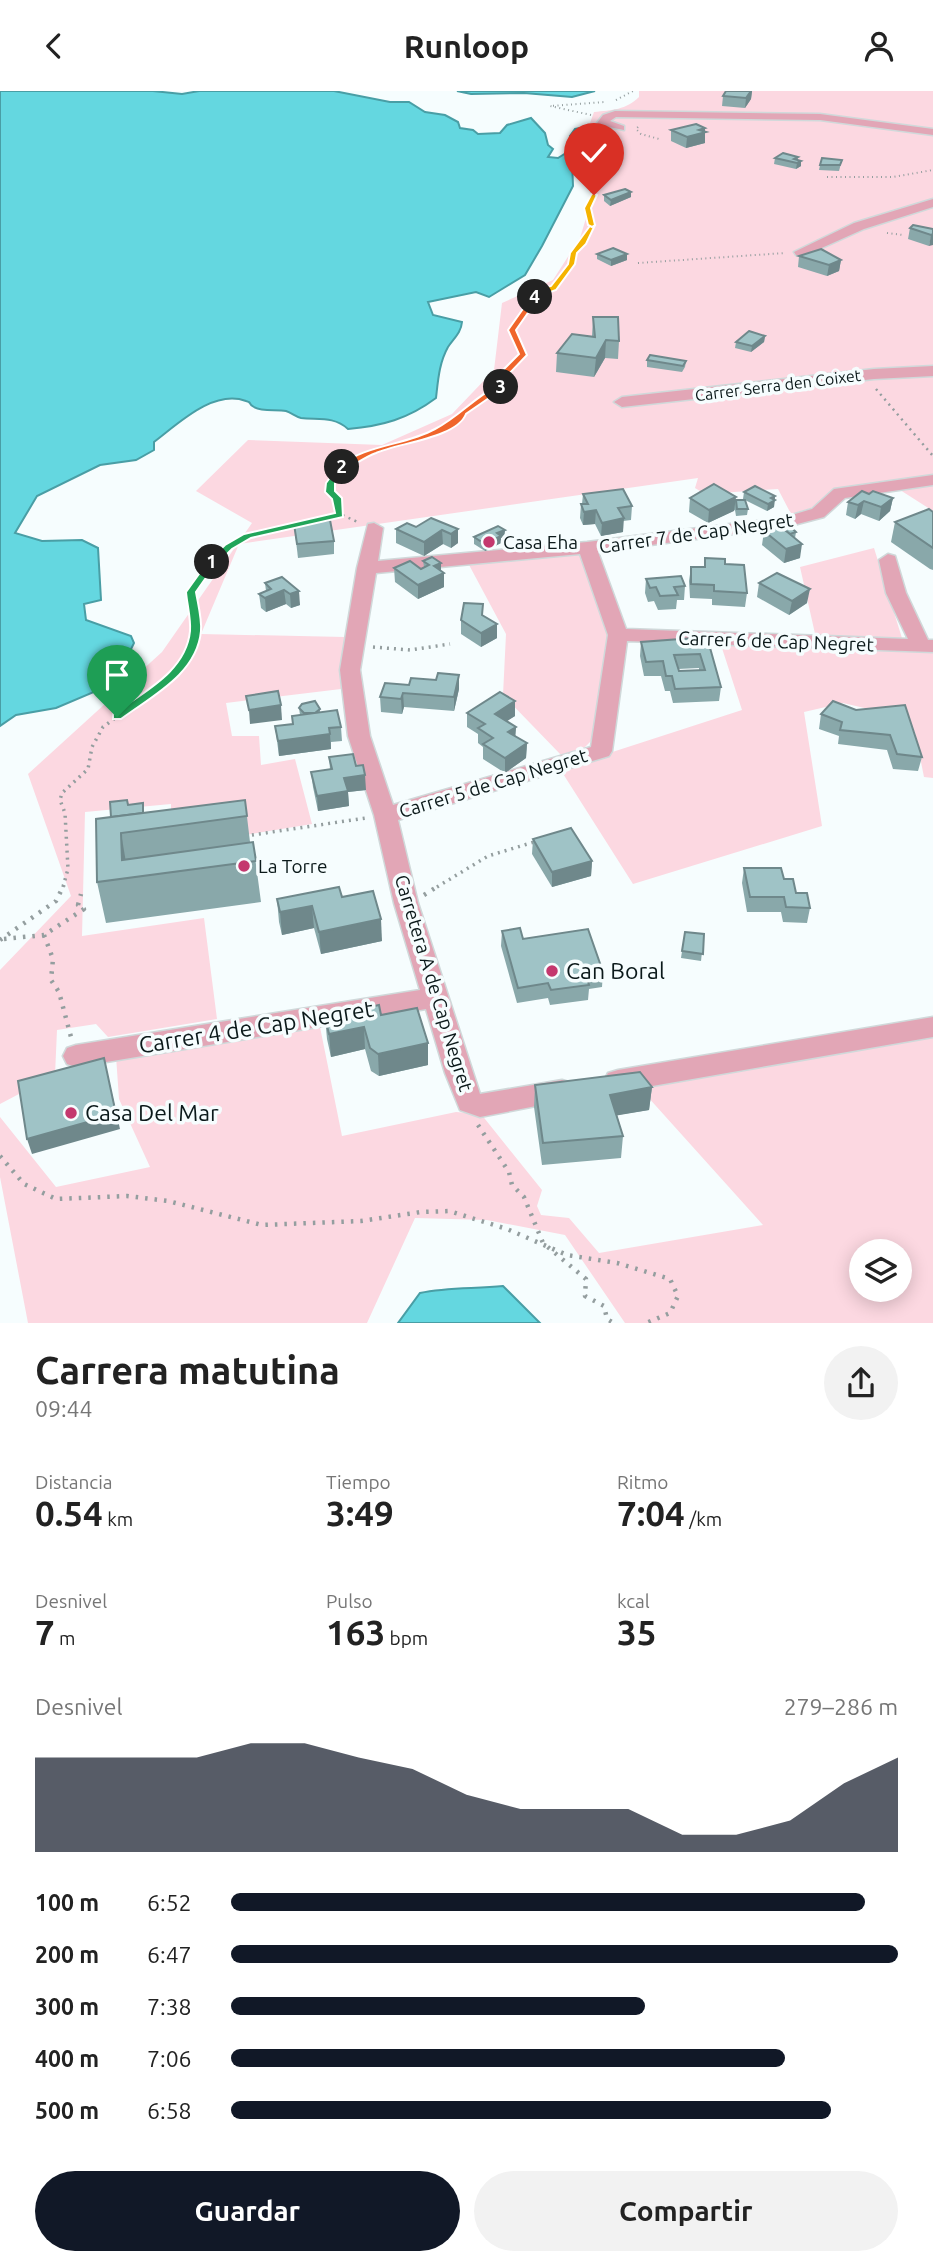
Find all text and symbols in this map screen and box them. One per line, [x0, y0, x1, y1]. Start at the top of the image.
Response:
icon: back [35, 27, 73, 65]
icon: person [860, 27, 898, 65]
text: Runloop [404, 28, 529, 64]
pin [564, 123, 624, 195]
icon: check [575, 134, 613, 172]
pin: 4 [518, 279, 552, 315]
text: 4 [529, 285, 540, 307]
street label: Carrer Serra den Coixet [694, 366, 863, 404]
pin: 3 [484, 369, 518, 405]
text: 3 [495, 375, 506, 397]
pin: 2 [324, 449, 360, 485]
text: 2 [336, 455, 347, 477]
street label: Carrer 7 de Cap Negret [597, 508, 795, 558]
place label: Casa Eha [503, 531, 578, 553]
marker: Casa Eha [481, 534, 497, 550]
pin: 1 [194, 545, 230, 580]
text: 1 [206, 550, 217, 572]
street label: Carrer 6 de Cap Negret [678, 627, 875, 655]
pin [87, 645, 147, 717]
icon: arrive [98, 656, 136, 694]
street label: Carrer 5 de Cap Negret [396, 744, 590, 822]
place label: La Torre [258, 855, 327, 877]
marker: La Torre [236, 858, 252, 874]
street label: Carretera A de Cap Negret [391, 872, 478, 1094]
place label: Can Boral [566, 958, 665, 983]
marker: Can Boral [544, 963, 560, 979]
street label: Carrer 4 de Cap Negret [137, 996, 375, 1057]
place label: Casa Del Mar [85, 1100, 219, 1125]
marker: Casa Del Mar [63, 1105, 79, 1121]
map controls [849, 1239, 912, 1302]
button: layers [849, 1239, 912, 1302]
button: share [824, 1346, 898, 1420]
text: Carrera matutina [35, 1349, 340, 1391]
text: 09:44 [35, 1396, 93, 1421]
text: Distancia [35, 1471, 113, 1493]
text: Tiempo [326, 1471, 391, 1493]
text: Ritmo [617, 1471, 668, 1493]
text: 0.54 [35, 1493, 103, 1533]
text: 3:49 [326, 1493, 394, 1533]
text: 7:04 [617, 1493, 685, 1533]
text: km [103, 1508, 133, 1530]
text: /km [685, 1508, 722, 1530]
text: Desnivel [35, 1590, 107, 1612]
text: Pulso [326, 1590, 373, 1612]
text: kcal [617, 1590, 650, 1612]
text: 7 [35, 1612, 55, 1652]
text: 163 [326, 1612, 385, 1652]
text: 35 [617, 1612, 656, 1652]
text: m [55, 1627, 76, 1649]
text: bpm [385, 1627, 428, 1649]
text: Desnivel [35, 1694, 123, 1719]
text: 279–286 m [784, 1694, 898, 1719]
text: 100 m [35, 1890, 99, 1915]
text: 6:52 [147, 1890, 192, 1915]
text: 200 m [35, 1942, 99, 1967]
text: 6:47 [147, 1942, 192, 1967]
text: 300 m [35, 1994, 99, 2019]
text: 7:38 [147, 1994, 192, 2019]
text: 400 m [35, 2046, 99, 2071]
text: 7:06 [147, 2046, 192, 2071]
text: 500 m [35, 2098, 99, 2123]
text: 6:58 [147, 2098, 192, 2123]
button: Guardar [35, 2171, 460, 2251]
button: Compartir [474, 2171, 898, 2251]

